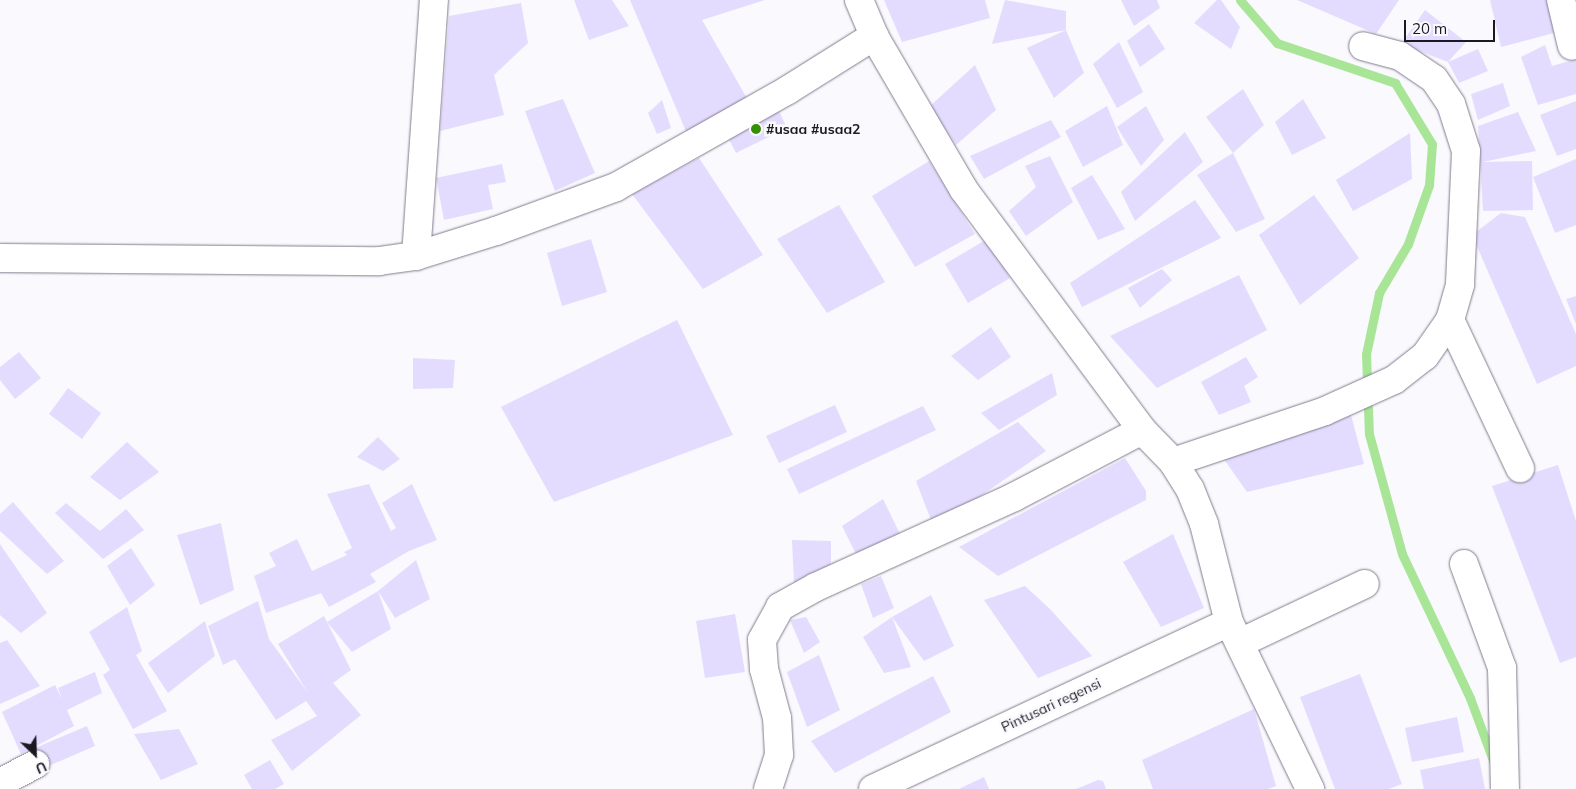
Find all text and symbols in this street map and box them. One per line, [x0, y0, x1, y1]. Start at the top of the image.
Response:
scale bar [1406, 10, 1497, 42]
text: 20 m [1412, 19, 1447, 38]
place label: #usaa #usaa2 [766, 121, 860, 137]
marker: #usaa #usaa2 [750, 123, 762, 135]
street label: Pintusari regensi [998, 675, 1104, 735]
north arrow [10, 729, 60, 779]
text: U [33, 757, 50, 778]

